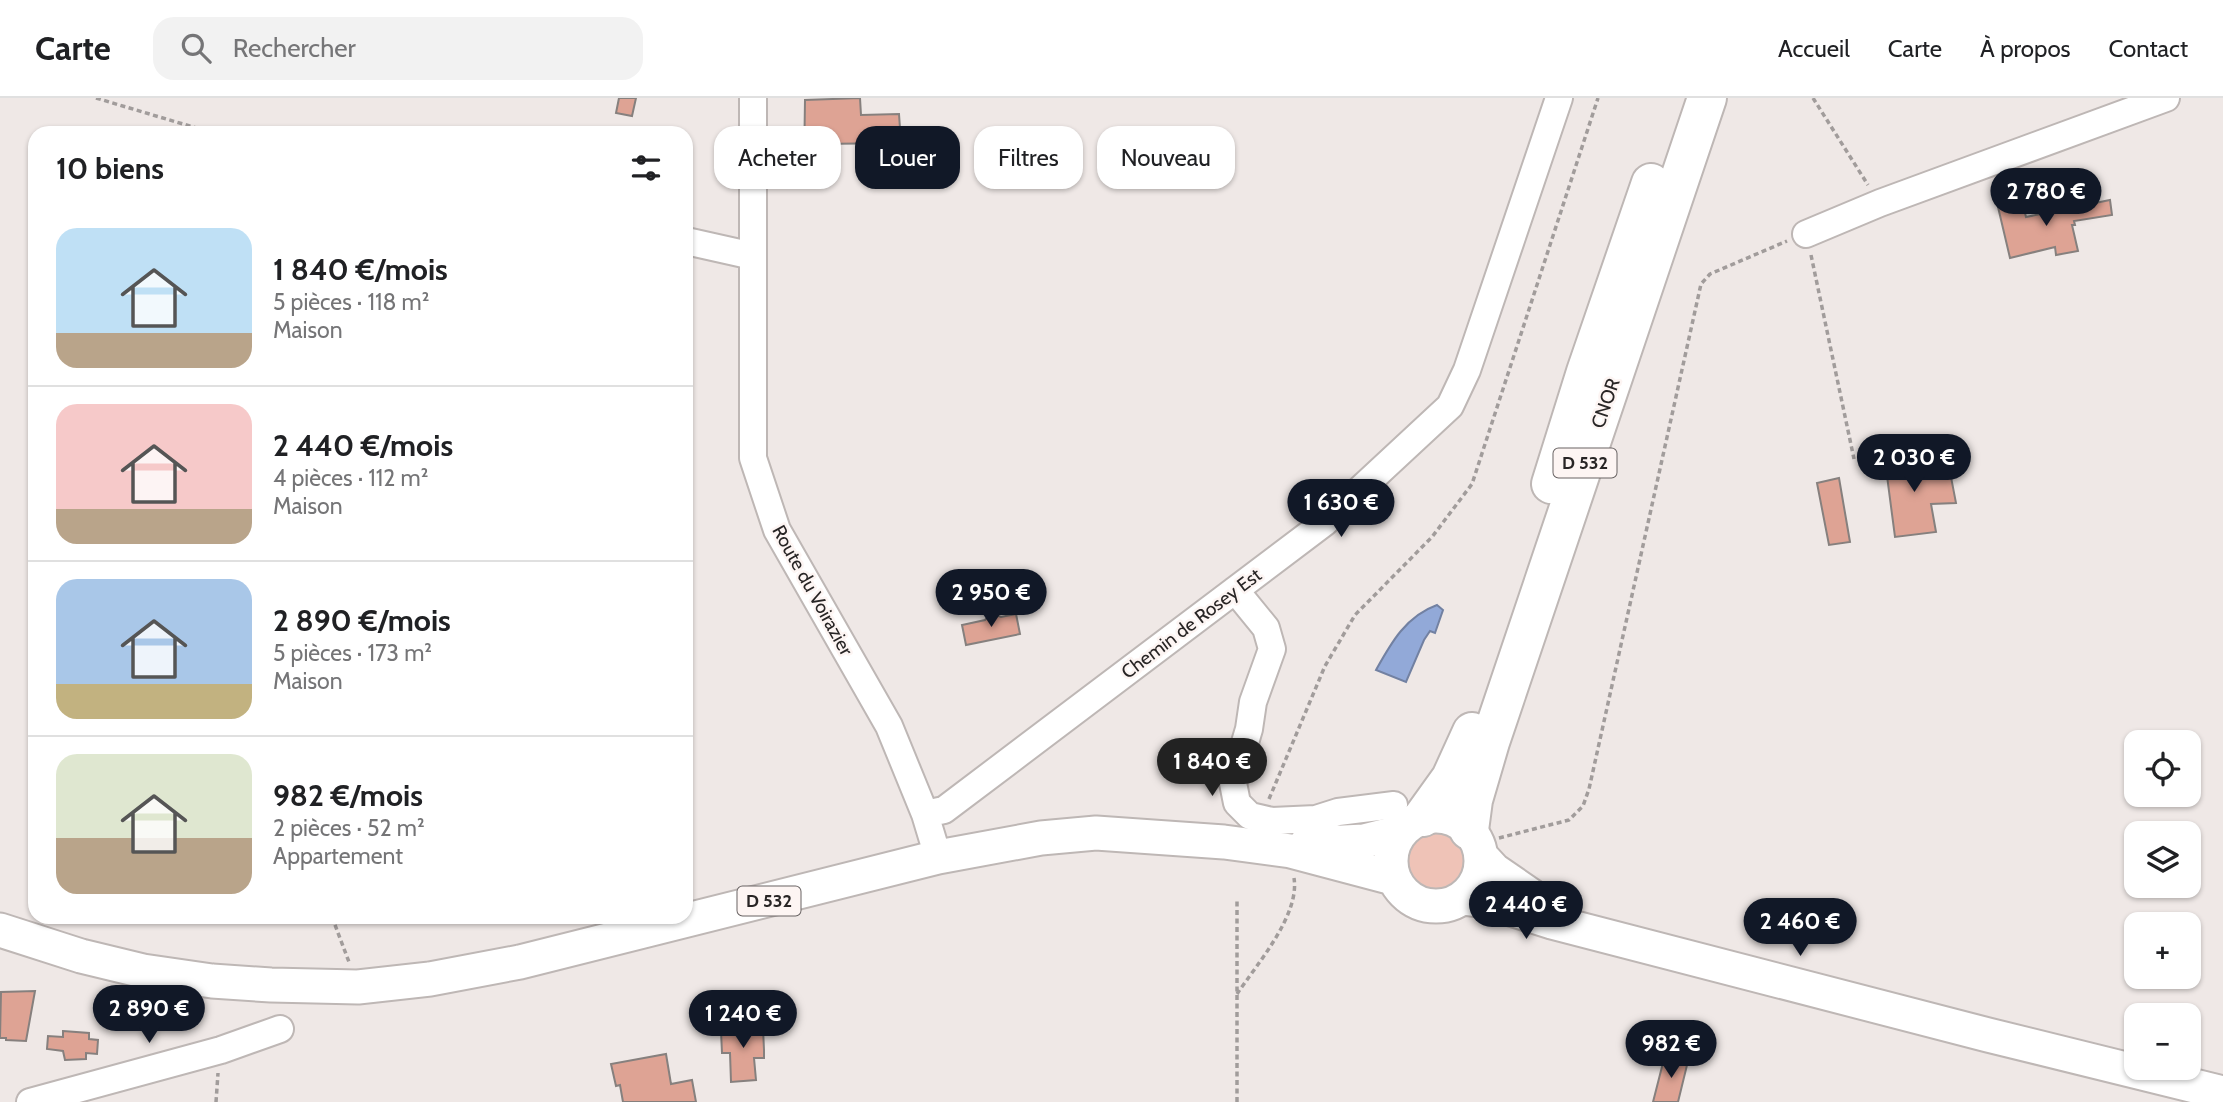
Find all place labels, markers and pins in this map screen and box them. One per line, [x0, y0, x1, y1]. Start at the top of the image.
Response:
pin: 2 780 € [1981, 169, 2111, 228]
pin: 2 030 € [1849, 434, 1979, 494]
pin: 1 630 € [1276, 480, 1406, 539]
pin: 2 950 € [926, 570, 1056, 629]
pin: 1 840 € [1147, 738, 1277, 798]
pin: 2 440 € [1461, 882, 1591, 941]
pin: 2 460 € [1735, 898, 1865, 958]
pin: 2 890 € [84, 986, 214, 1045]
pin: 1 240 € [678, 990, 808, 1050]
pin: 982 € [1622, 1020, 1720, 1080]

